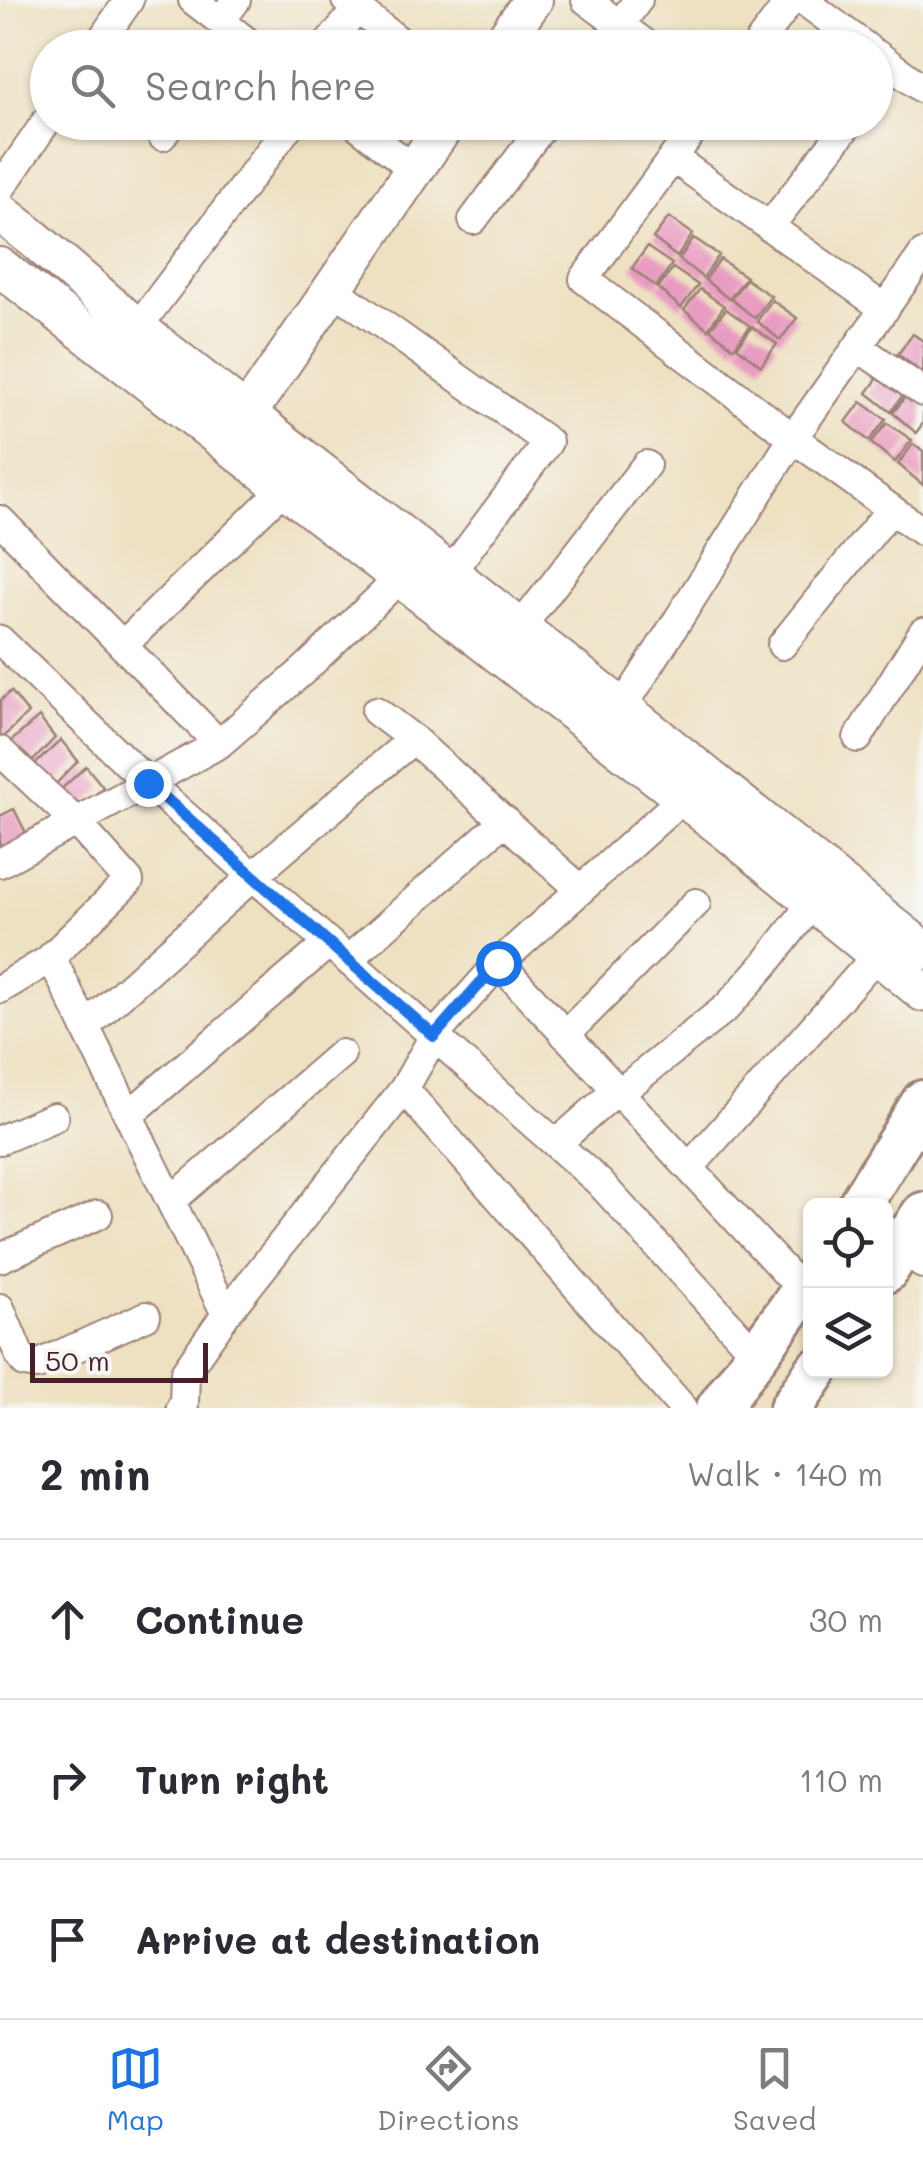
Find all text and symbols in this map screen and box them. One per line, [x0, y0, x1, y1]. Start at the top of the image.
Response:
search box [30, 30, 893, 140]
icon: search [65, 58, 120, 113]
text: Search here [145, 60, 376, 110]
route end [126, 761, 172, 807]
route start [476, 941, 522, 987]
map controls [803, 1198, 893, 1378]
button: locate [803, 1198, 893, 1288]
button: layers [803, 1288, 893, 1378]
scale bar [30, 1338, 208, 1382]
text: 50 m [45, 1342, 110, 1378]
text: 2 min [40, 1446, 150, 1501]
text: Walk · 140 m [687, 1452, 883, 1494]
icon: ahead [40, 1592, 95, 1647]
text: Continue [135, 1594, 304, 1644]
text: 30 m [809, 1598, 883, 1640]
icon: right [40, 1752, 95, 1807]
text: Turn right [135, 1754, 329, 1804]
text: 110 m [799, 1758, 883, 1800]
icon: arrive [40, 1912, 95, 1967]
text: Arrive at destination [135, 1914, 540, 1964]
tab: Map [107, 2041, 164, 2137]
tab: Directions [377, 2041, 520, 2137]
tab: Saved [733, 2041, 816, 2137]

